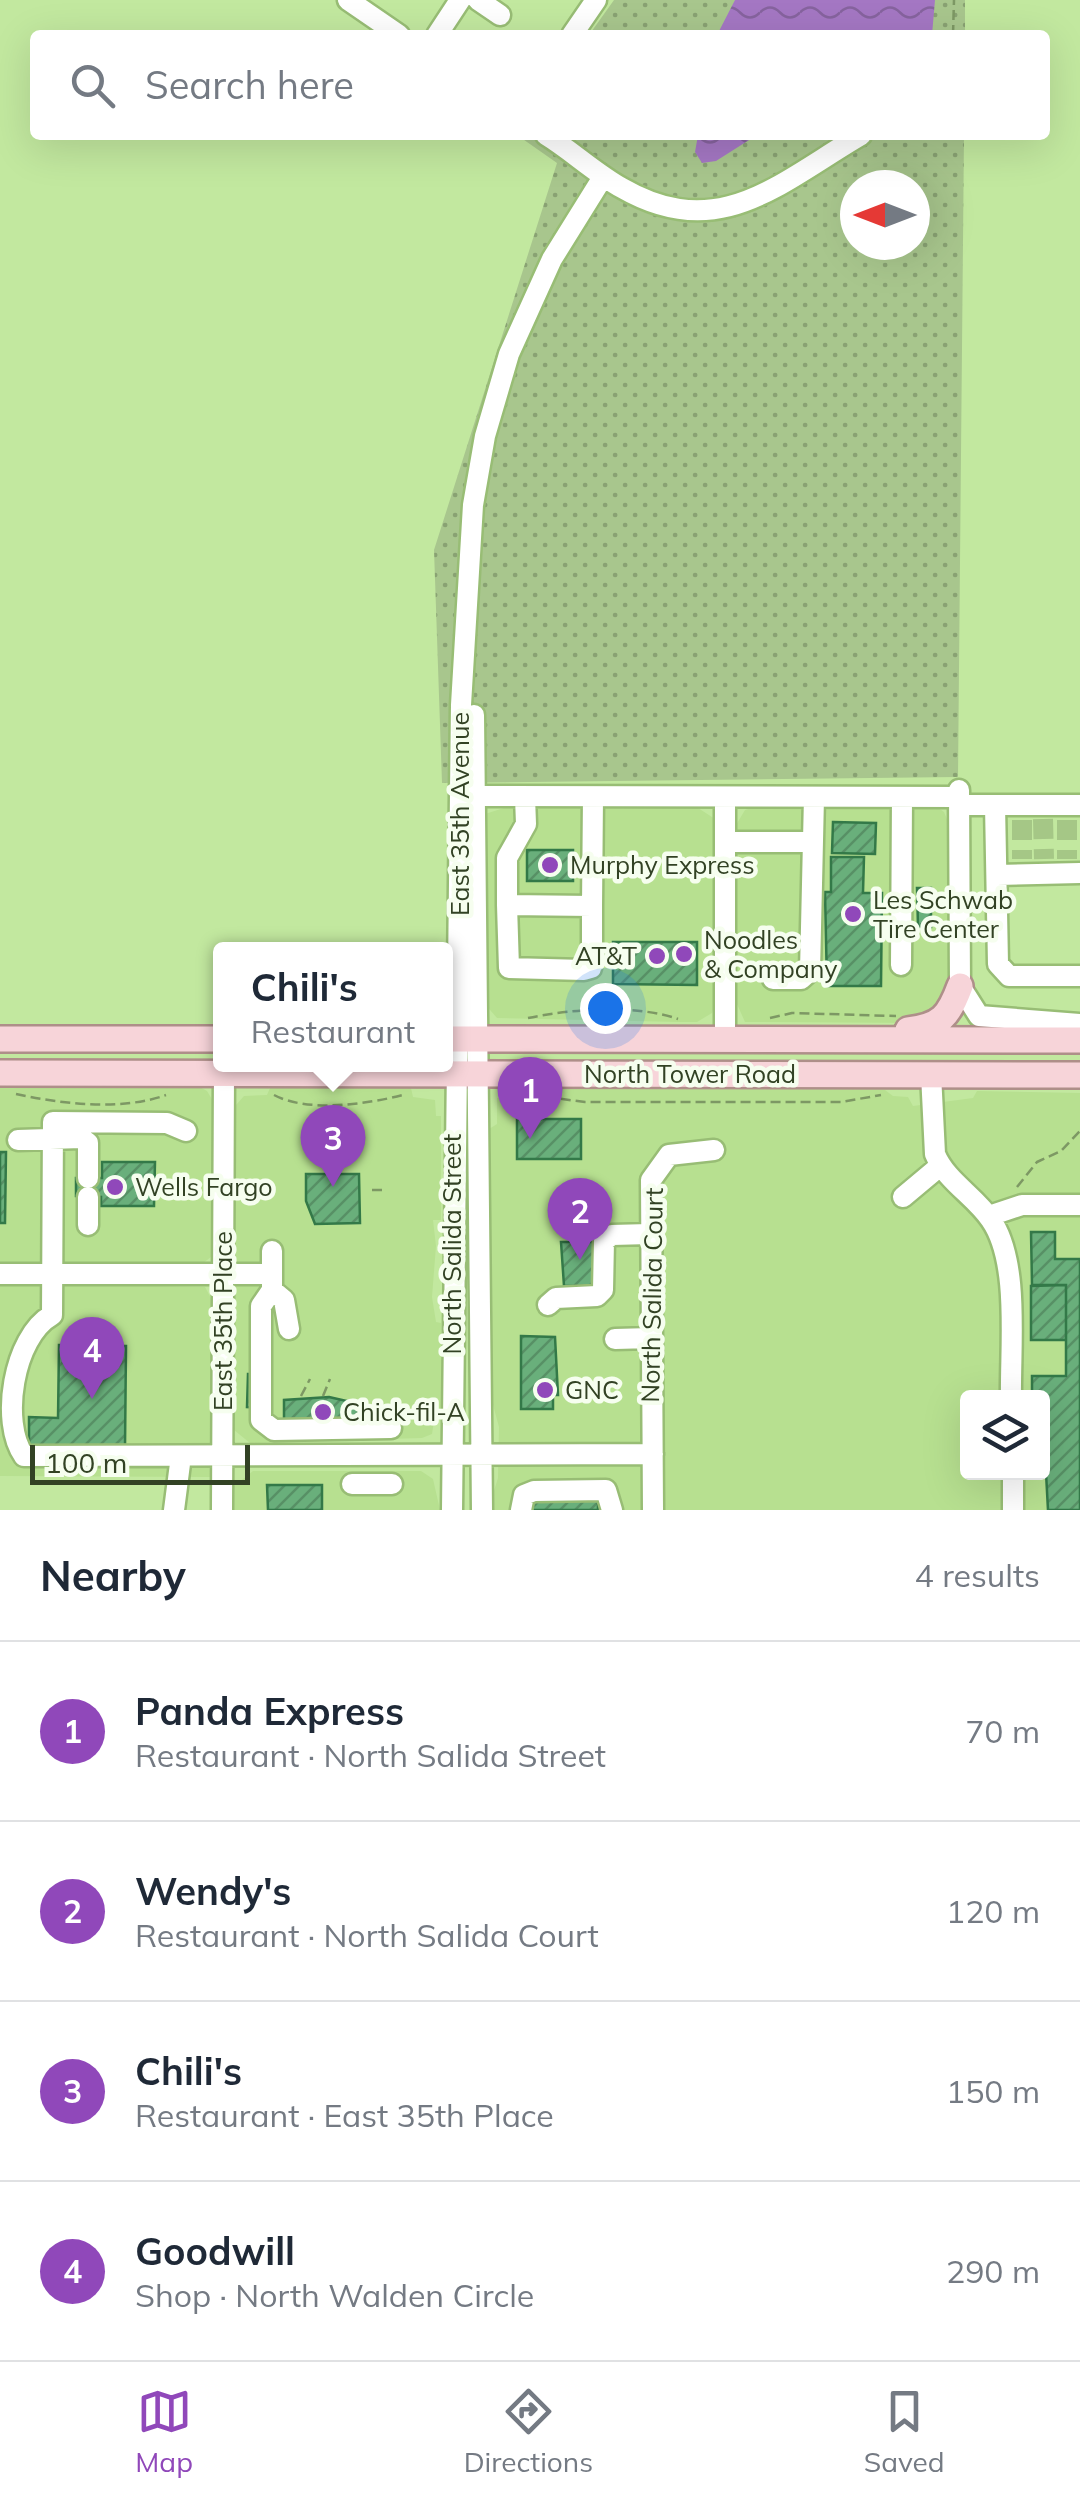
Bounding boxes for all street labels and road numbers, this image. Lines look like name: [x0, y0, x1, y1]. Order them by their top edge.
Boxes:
street label: East 35th Avenue: [444, 712, 475, 916]
street label: North Tower Road: [584, 1058, 796, 1089]
street label: North Salida Street: [436, 1133, 467, 1354]
street label: North Salida Court: [634, 1187, 669, 1403]
street label: East 35th Place: [207, 1231, 238, 1411]

